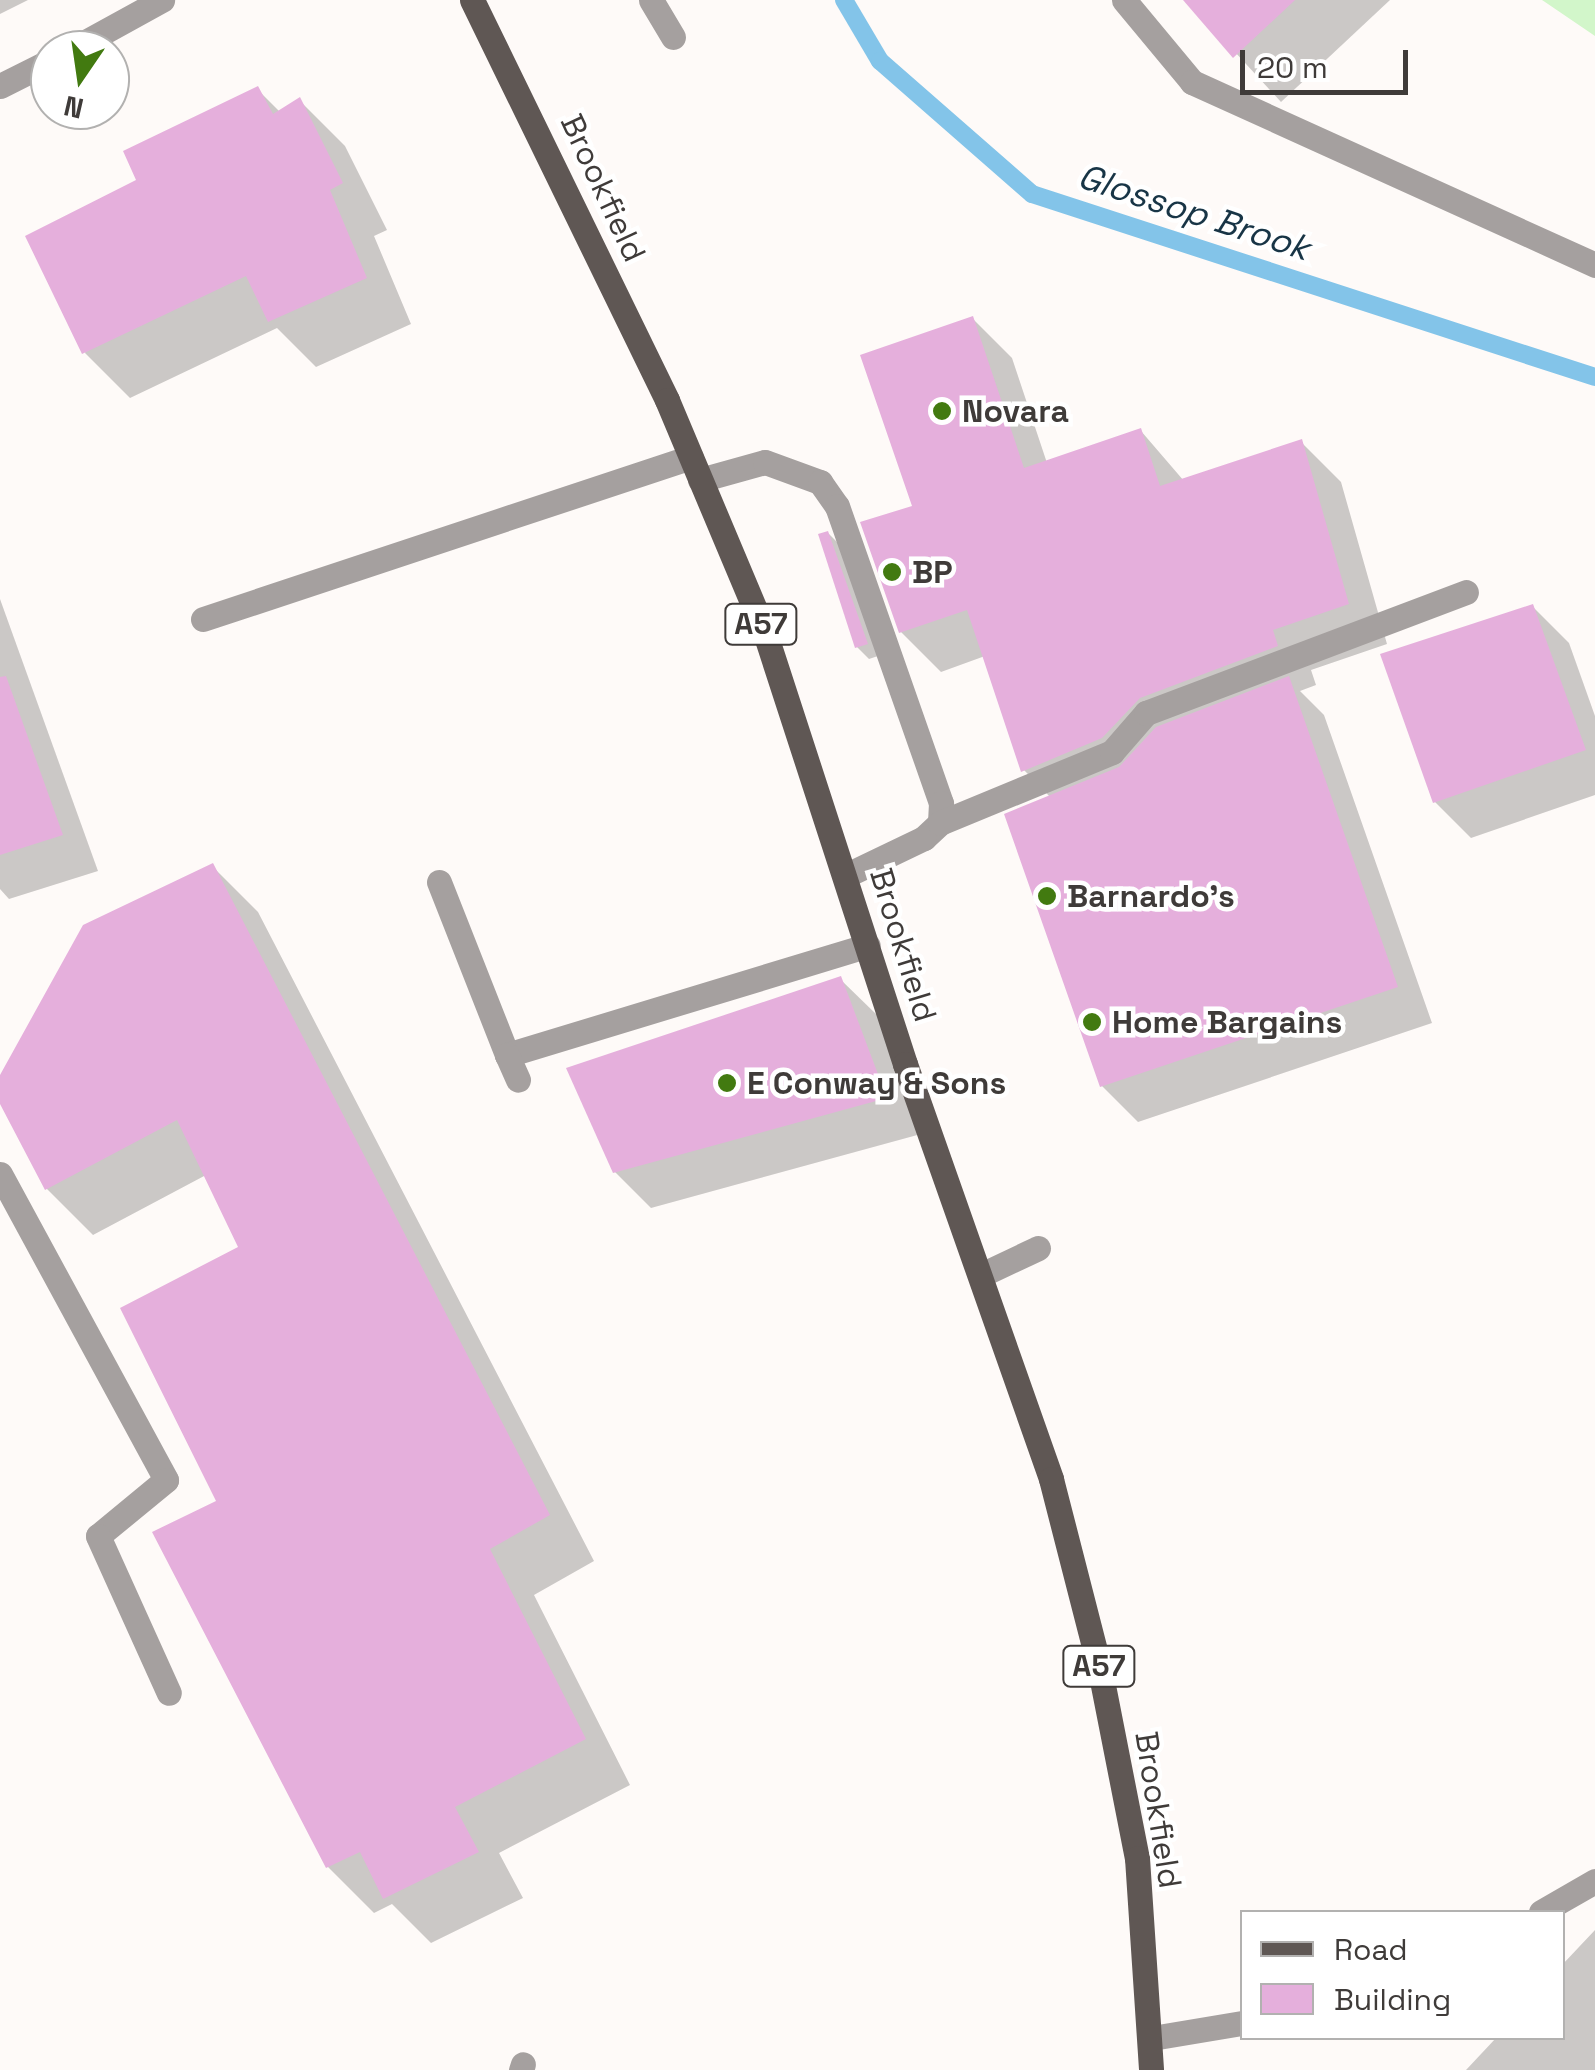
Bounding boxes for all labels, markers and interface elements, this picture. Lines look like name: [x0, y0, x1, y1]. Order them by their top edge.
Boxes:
north arrow: [30, 30, 130, 130]
scale bar: [1245, 30, 1412, 92]
text: 20 m: [1257, 48, 1328, 87]
text: N: [61, 88, 87, 127]
street label: Brookfield: [552, 108, 654, 268]
water label: Glossop Brook: [1073, 155, 1315, 269]
place label: Novara: [962, 392, 1069, 430]
marker: Novara: [931, 400, 953, 422]
place label: BP: [912, 553, 953, 591]
marker: BP: [881, 561, 903, 583]
road number: A57: [724, 599, 798, 649]
street label: Brookfield: [862, 864, 944, 1026]
place label: Barnardo's: [1067, 877, 1235, 915]
marker: Barnardo's: [1036, 885, 1058, 907]
place label: Home Bargains: [1112, 1003, 1342, 1041]
marker: Home Bargains: [1081, 1011, 1103, 1033]
place label: E Conway & Sons: [747, 1064, 1006, 1102]
marker: E Conway & Sons: [716, 1072, 738, 1094]
road number: A57: [1062, 1641, 1136, 1691]
street label: Brookfield: [1127, 1729, 1189, 1891]
legend: [1240, 1910, 1565, 2040]
text: Road: [1334, 1930, 1408, 1969]
text: Building: [1334, 1980, 1451, 2019]

